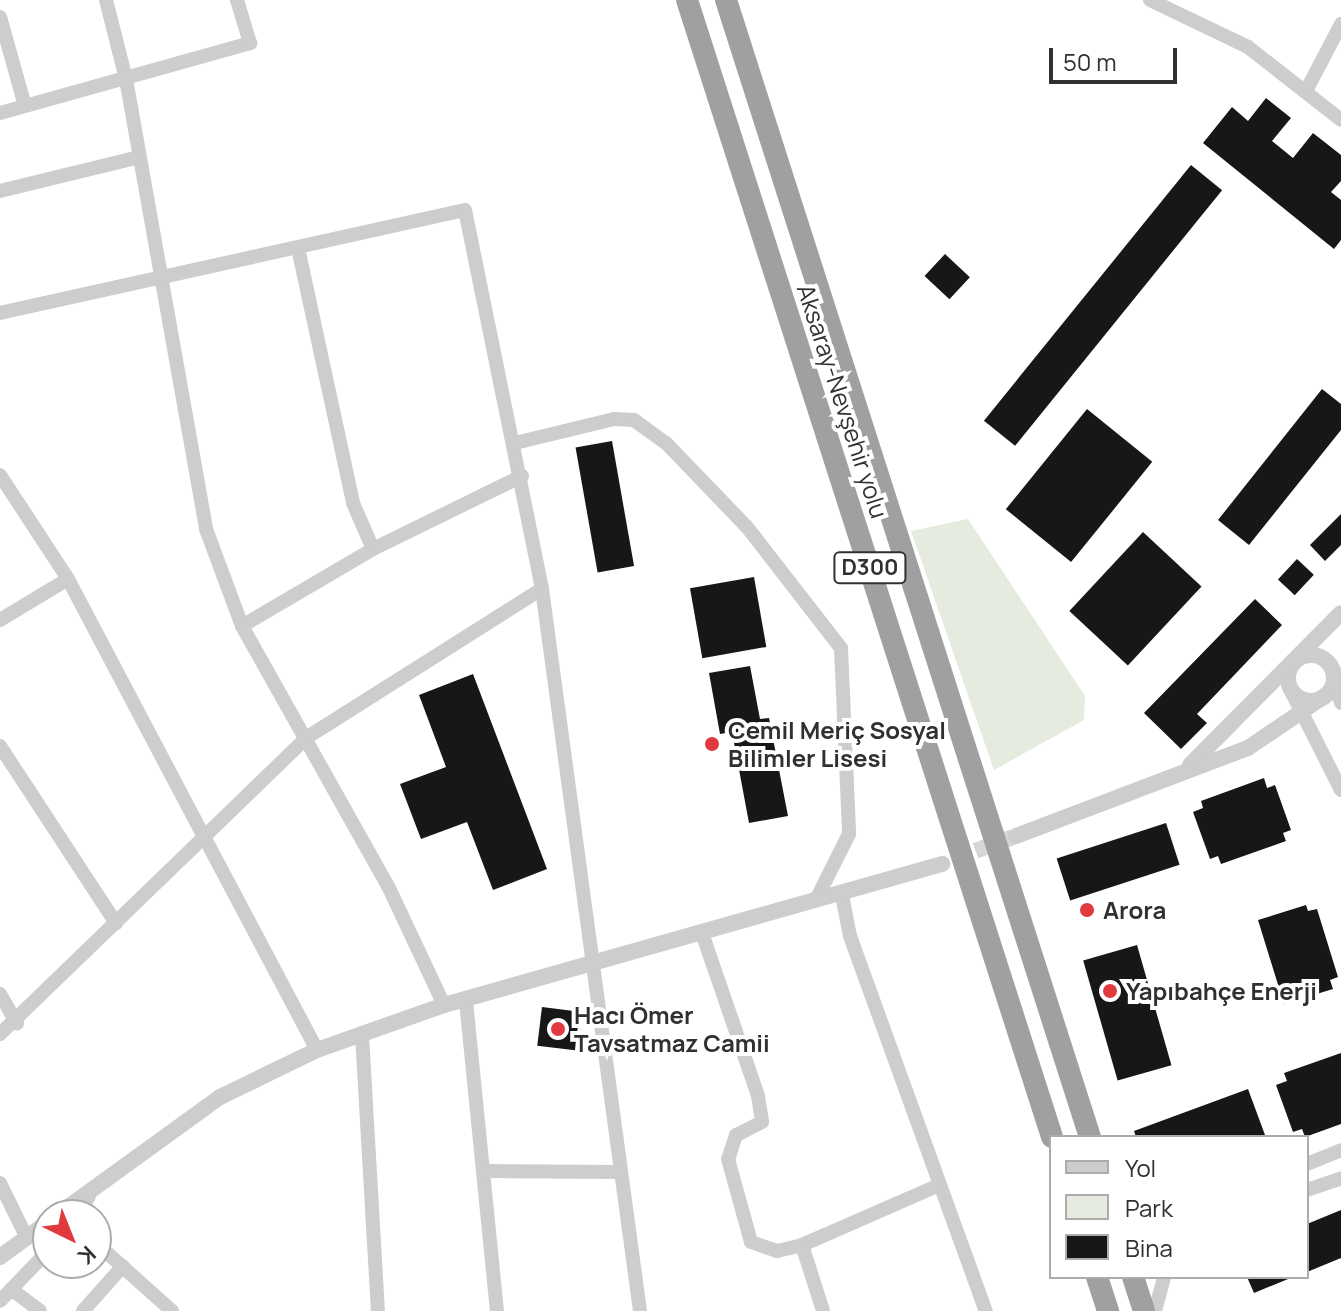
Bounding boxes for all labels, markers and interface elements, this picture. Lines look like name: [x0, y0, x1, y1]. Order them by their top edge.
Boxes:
scale bar: [1053, 32, 1181, 82]
text: 50 m: [1063, 45, 1117, 78]
street label: Aksaray-Nevşehir yolu: [792, 280, 894, 522]
road number: D300: [832, 550, 908, 586]
place label: Cemil Meriç Sosyal Bilimler Lisesi: [728, 716, 946, 772]
marker: Cemil Meriç Sosyal Bilimler Lisesi: [703, 735, 721, 753]
place label: Arora: [1103, 896, 1166, 924]
marker: Arora: [1078, 901, 1096, 919]
place label: Yapıbahçe Enerji: [1126, 977, 1317, 1005]
marker: Yapıbahçe Enerji: [1101, 982, 1119, 1000]
place label: Hacı Ömer Tavsatmaz Camii: [574, 1001, 770, 1057]
marker: Hacı Ömer Tavsatmaz Camii: [549, 1020, 567, 1038]
legend: [1049, 1135, 1309, 1279]
text: Yol: [1125, 1151, 1156, 1184]
text: Park: [1125, 1191, 1173, 1224]
north arrow: [32, 1199, 112, 1279]
text: Bina: [1125, 1231, 1173, 1264]
text: K: [72, 1239, 102, 1271]

